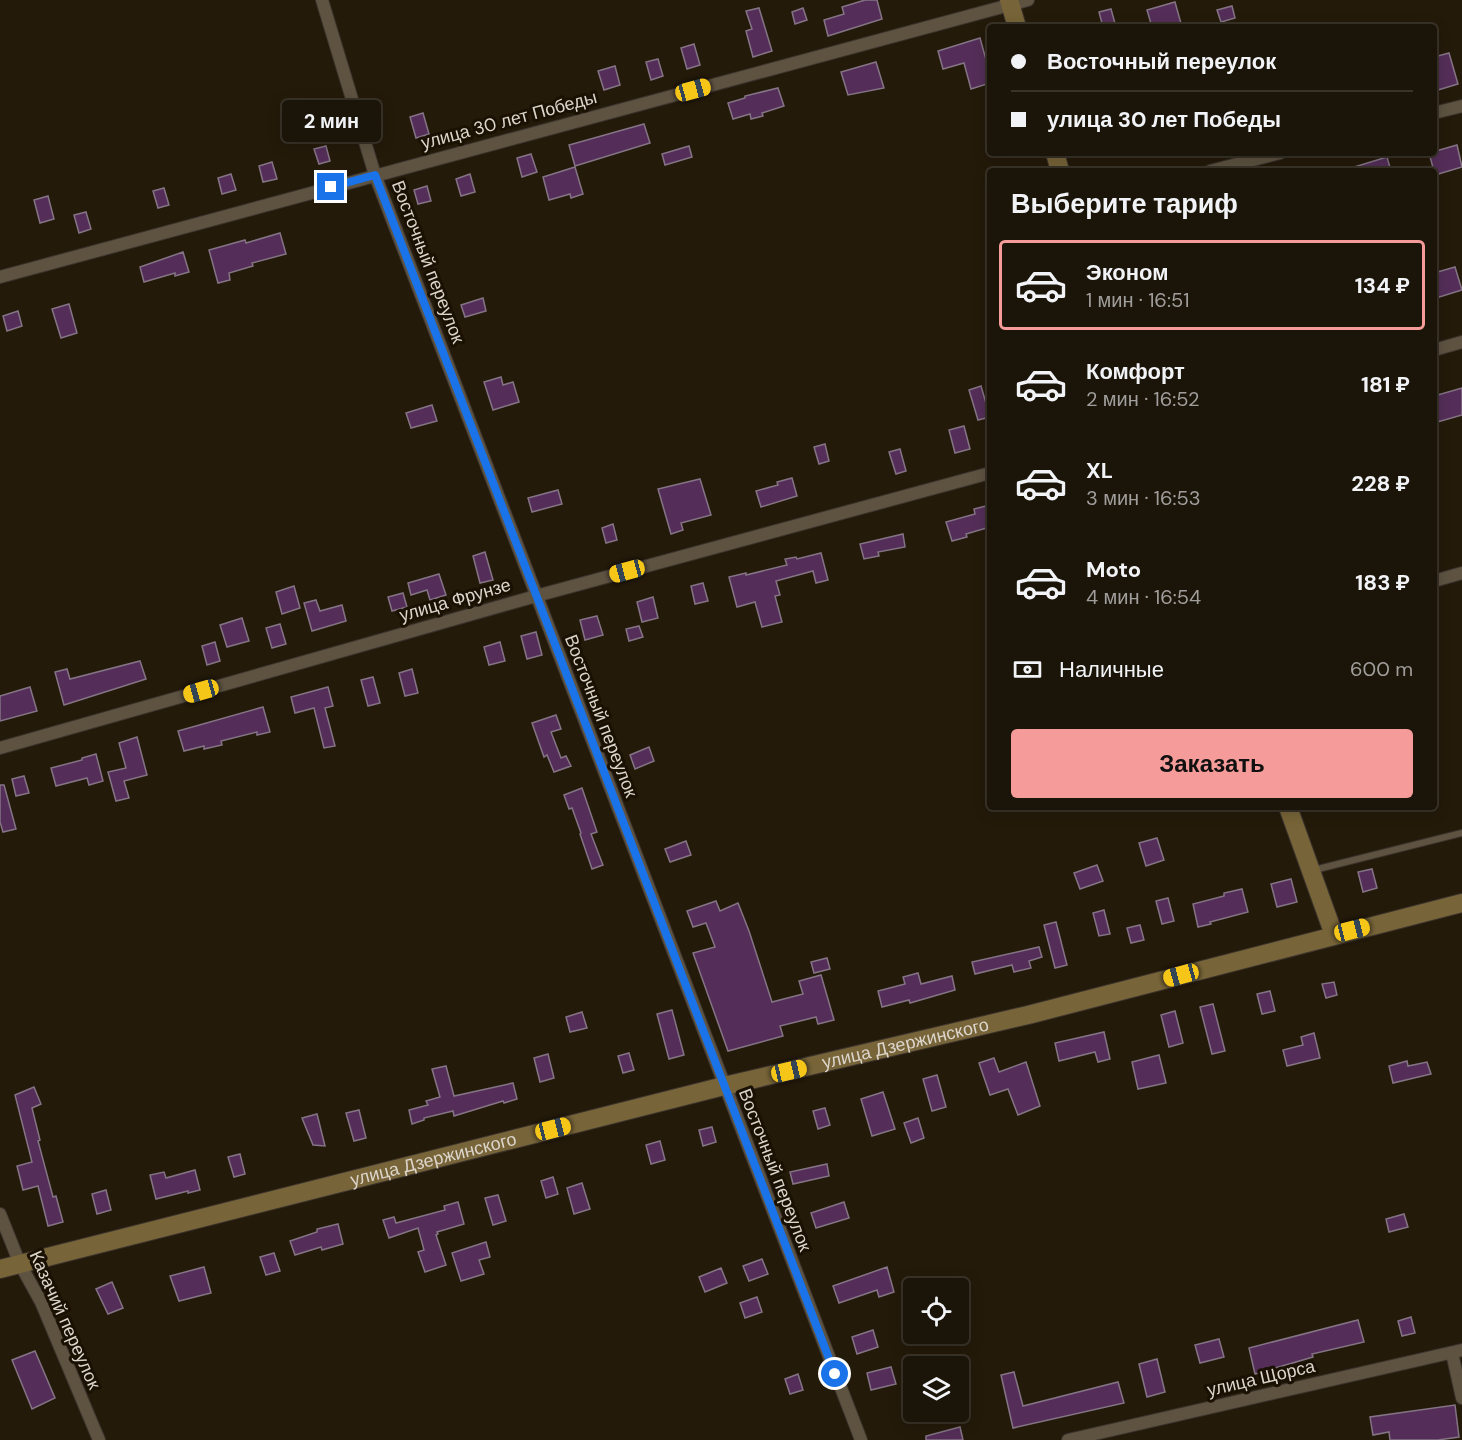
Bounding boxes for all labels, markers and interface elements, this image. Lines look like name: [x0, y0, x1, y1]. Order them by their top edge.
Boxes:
text: Восточный переулок: [1047, 47, 1276, 76]
car: [673, 77, 713, 103]
street label: улица 30 лет Победы: [418, 85, 600, 155]
callout: 2 мин: [282, 100, 380, 142]
text: улица 30 лет Победы: [1047, 105, 1281, 134]
text: 2 мин: [304, 108, 359, 134]
route end: [317, 173, 344, 200]
street label: Восточный переулок: [386, 177, 470, 347]
text: Выберите тариф: [1011, 186, 1238, 221]
icon: car: [1014, 258, 1068, 312]
text: Эконом: [1086, 258, 1169, 287]
text: 134 ₽: [1355, 271, 1410, 300]
text: 1 мин · 16:51: [1086, 287, 1189, 313]
icon: car: [1014, 357, 1068, 411]
text: Комфорт: [1086, 357, 1185, 386]
text: 181 ₽: [1361, 370, 1410, 399]
text: 2 мин · 16:52: [1086, 386, 1200, 412]
icon: car: [1014, 456, 1068, 510]
text: XL: [1086, 456, 1113, 485]
text: 228 ₽: [1351, 469, 1410, 498]
text: 3 мин · 16:53: [1086, 485, 1201, 511]
icon: car: [1014, 555, 1068, 609]
text: Moto: [1086, 555, 1141, 584]
car: [607, 558, 647, 584]
text: 183 ₽: [1355, 568, 1410, 597]
street label: улица Фрунзе: [397, 573, 513, 627]
text: 4 мин · 16:54: [1086, 584, 1201, 610]
street label: Восточный переулок: [559, 631, 643, 801]
icon: cash: [1011, 653, 1044, 686]
text: Наличные: [1059, 655, 1164, 684]
text: 600 m: [1350, 656, 1413, 682]
car: [181, 677, 221, 705]
button: Заказать: [1011, 729, 1413, 798]
car: [1332, 917, 1372, 943]
car: [1161, 962, 1201, 988]
street label: улица Дзержинского: [820, 1013, 991, 1075]
car: [769, 1058, 809, 1084]
street label: Восточный переулок: [733, 1085, 817, 1255]
car: [533, 1116, 573, 1142]
street label: улица Дзержинского: [348, 1127, 519, 1192]
street label: Казачий переулок: [24, 1247, 106, 1393]
map controls: [903, 1278, 969, 1422]
button: locate: [903, 1278, 969, 1344]
street label: улица Щорса: [1205, 1354, 1318, 1402]
button: layers: [903, 1356, 969, 1422]
route start: [821, 1360, 848, 1387]

